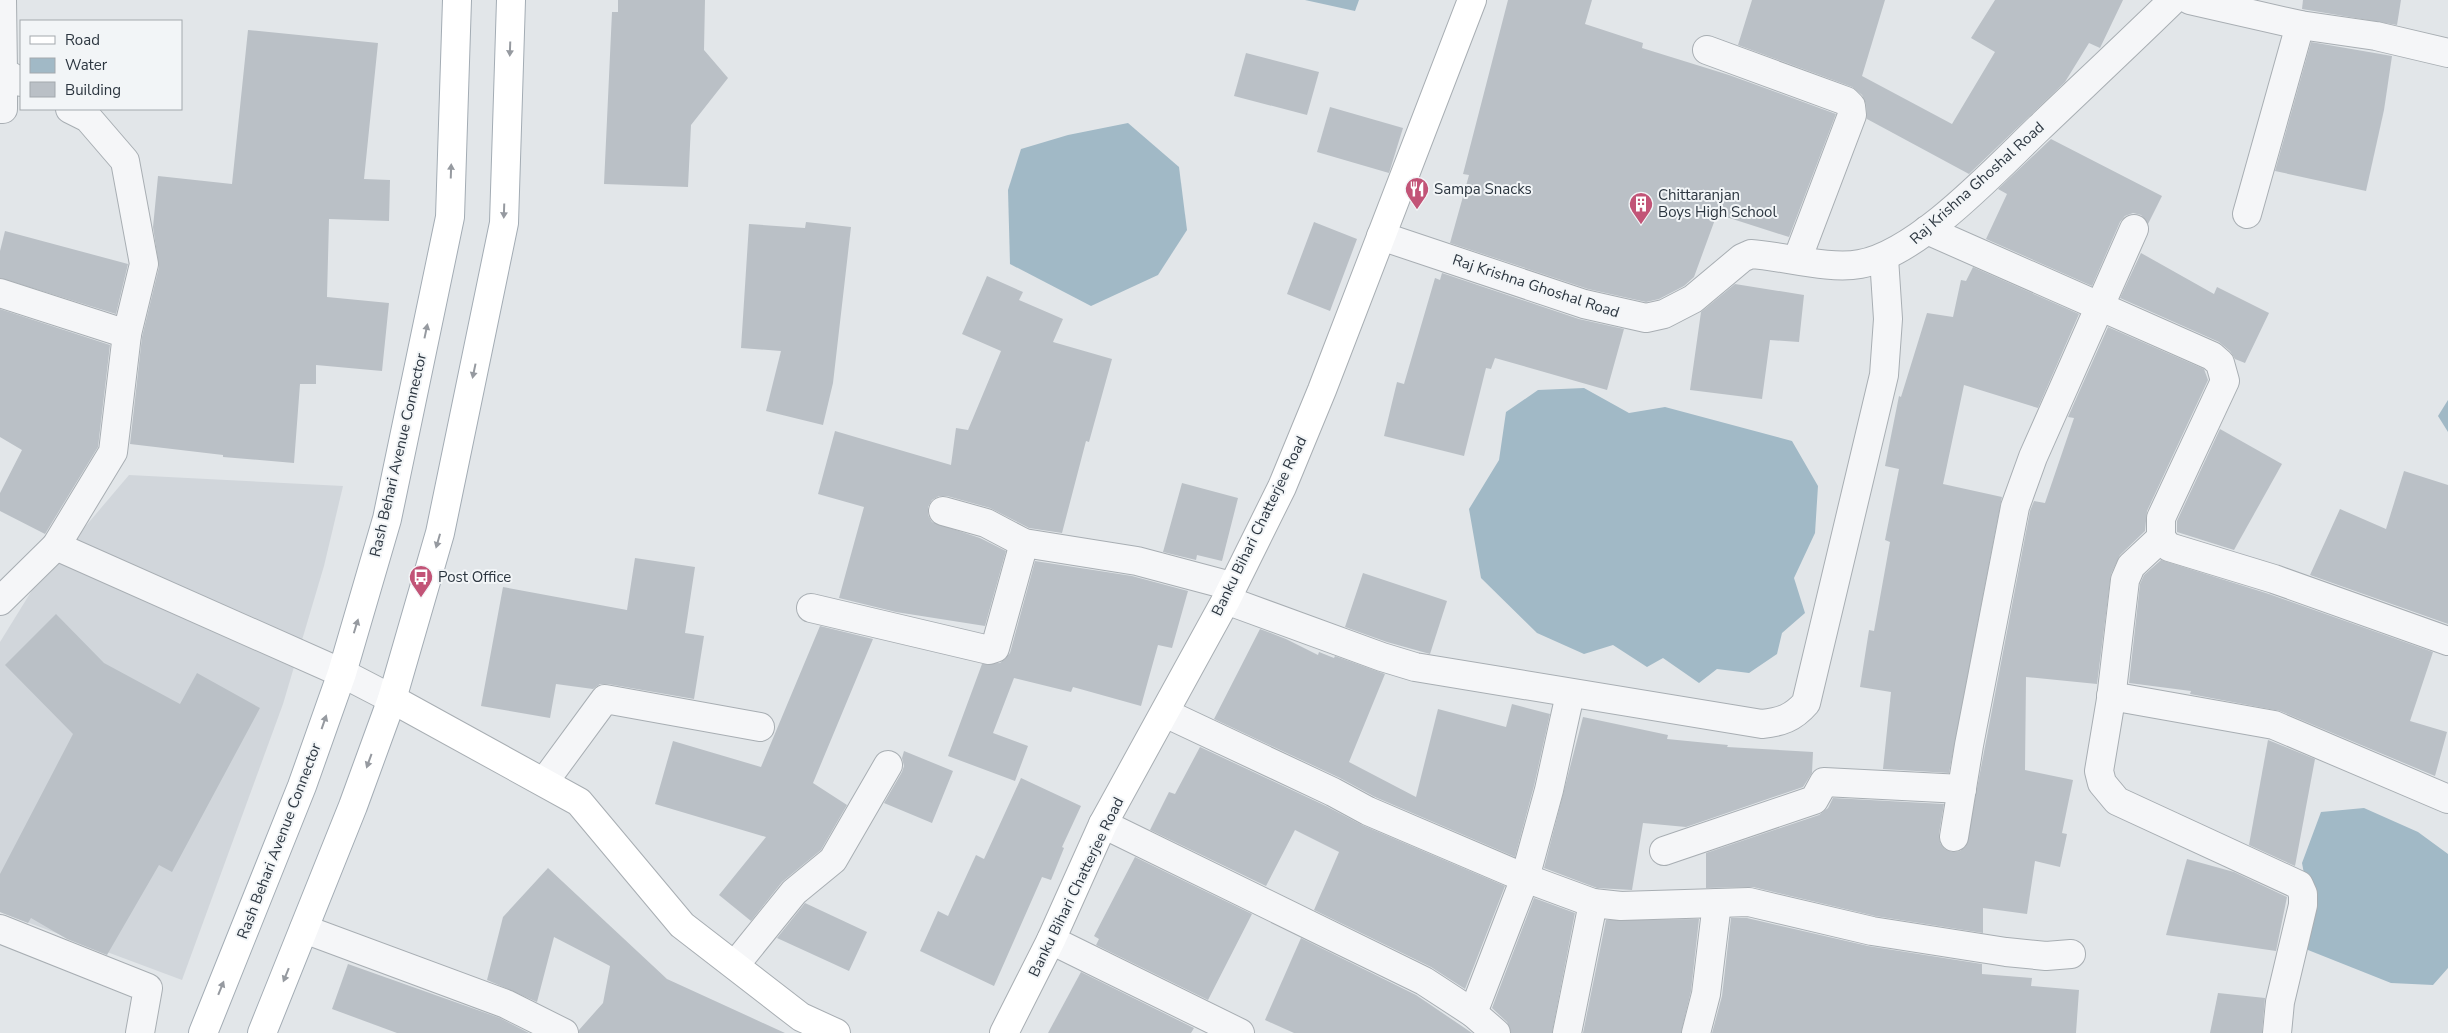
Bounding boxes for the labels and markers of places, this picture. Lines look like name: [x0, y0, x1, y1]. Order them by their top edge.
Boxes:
restaurant icon: Sampa Snacks: [1404, 176, 1430, 210]
place label: Sampa Snacks: [1434, 179, 1532, 199]
place label: Chittaranjan Boys High School: [1658, 185, 1777, 222]
building icon: Chittaranjan Boys High School: [1628, 191, 1654, 225]
bus stop icon: Post Office: [408, 564, 434, 598]
place label: Post Office: [438, 567, 511, 587]

